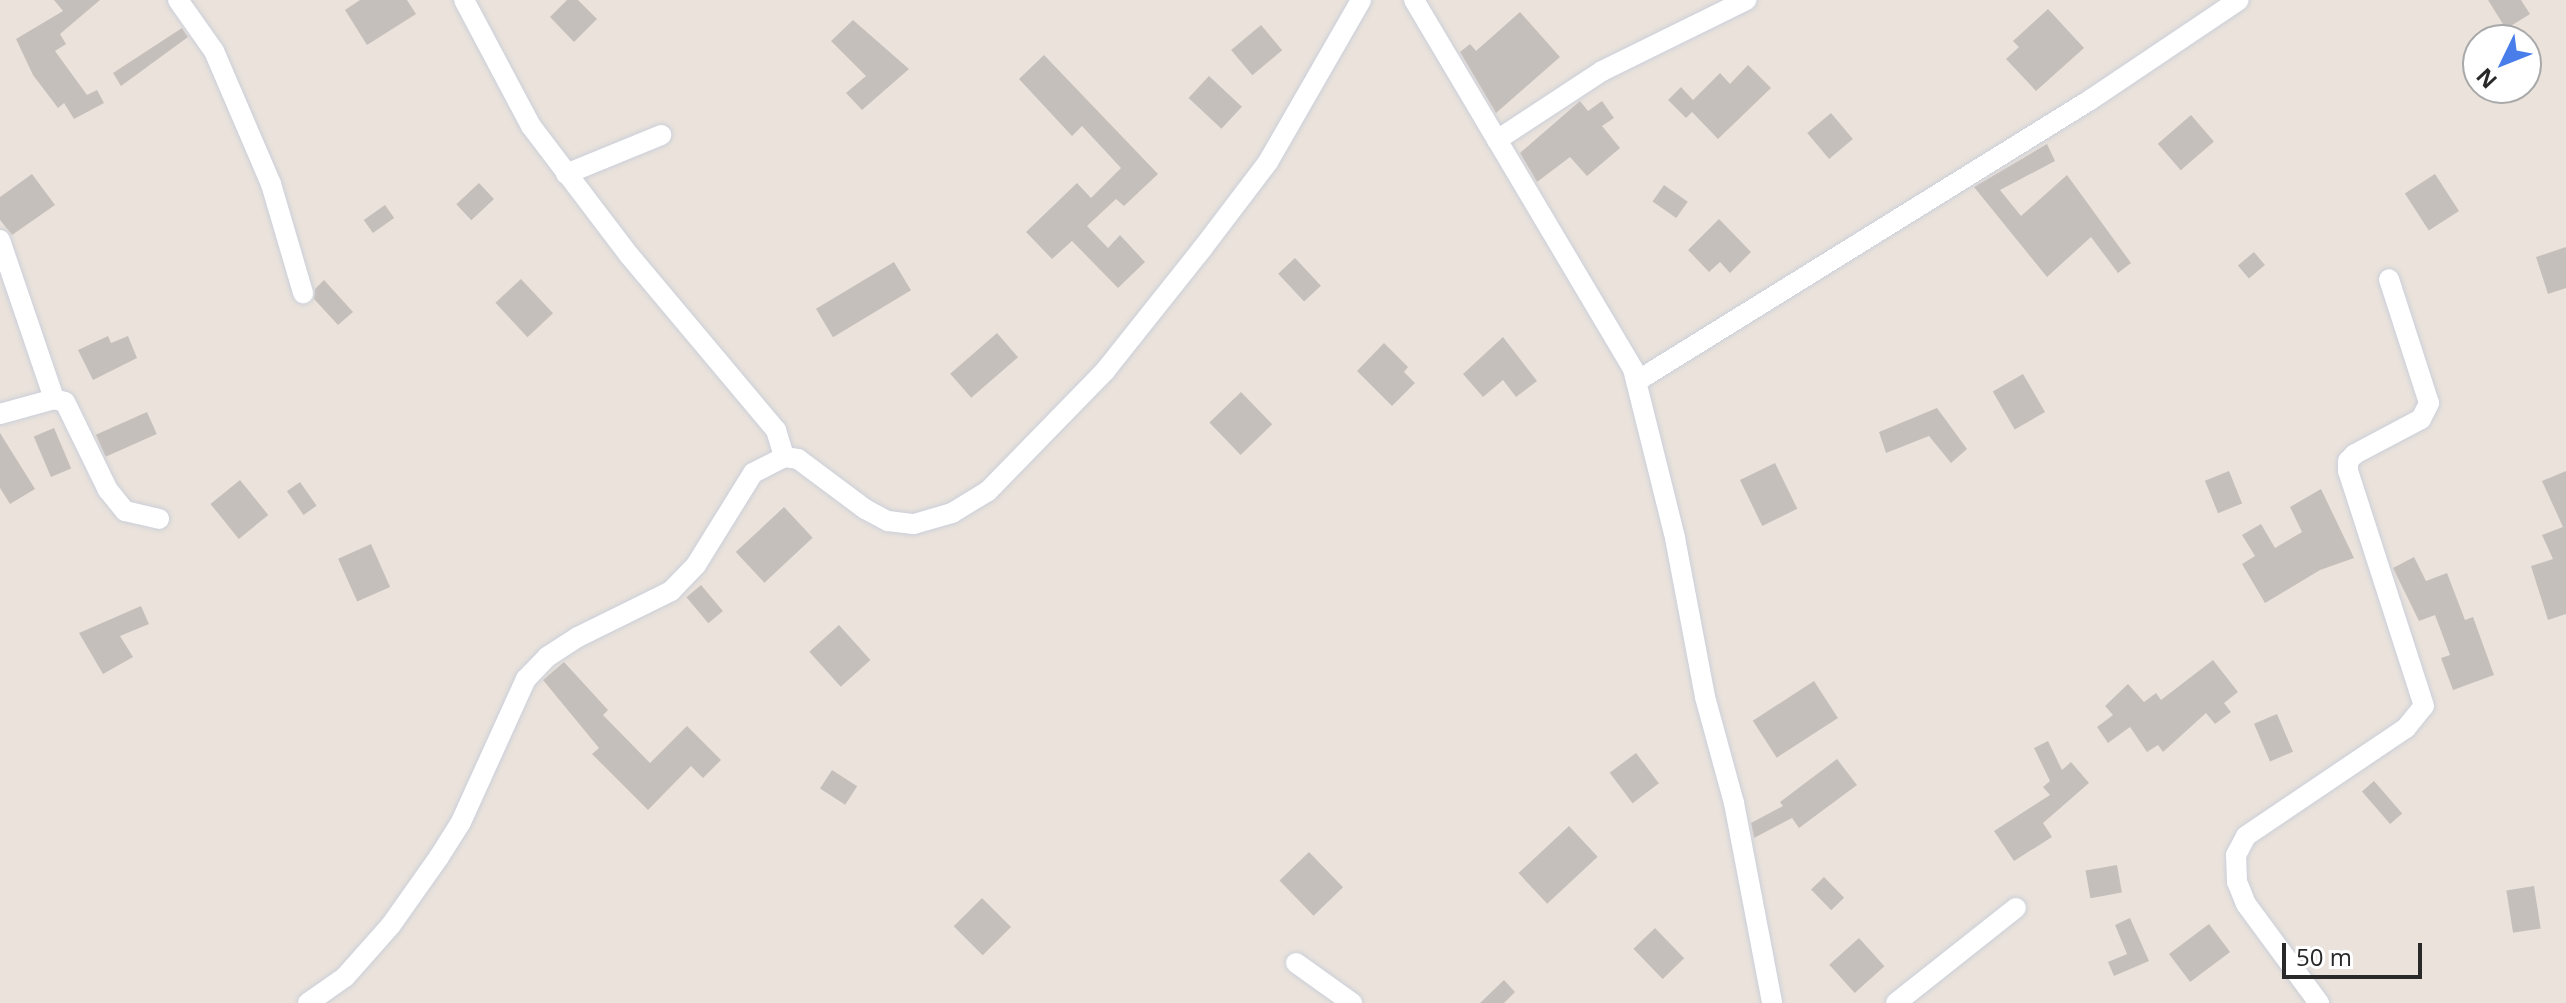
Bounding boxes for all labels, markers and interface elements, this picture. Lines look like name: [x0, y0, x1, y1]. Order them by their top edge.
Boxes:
north arrow: [2462, 24, 2542, 104]
text: N: [2469, 62, 2503, 96]
scale bar: [2286, 927, 2426, 977]
text: 50 m: [2296, 940, 2352, 973]

